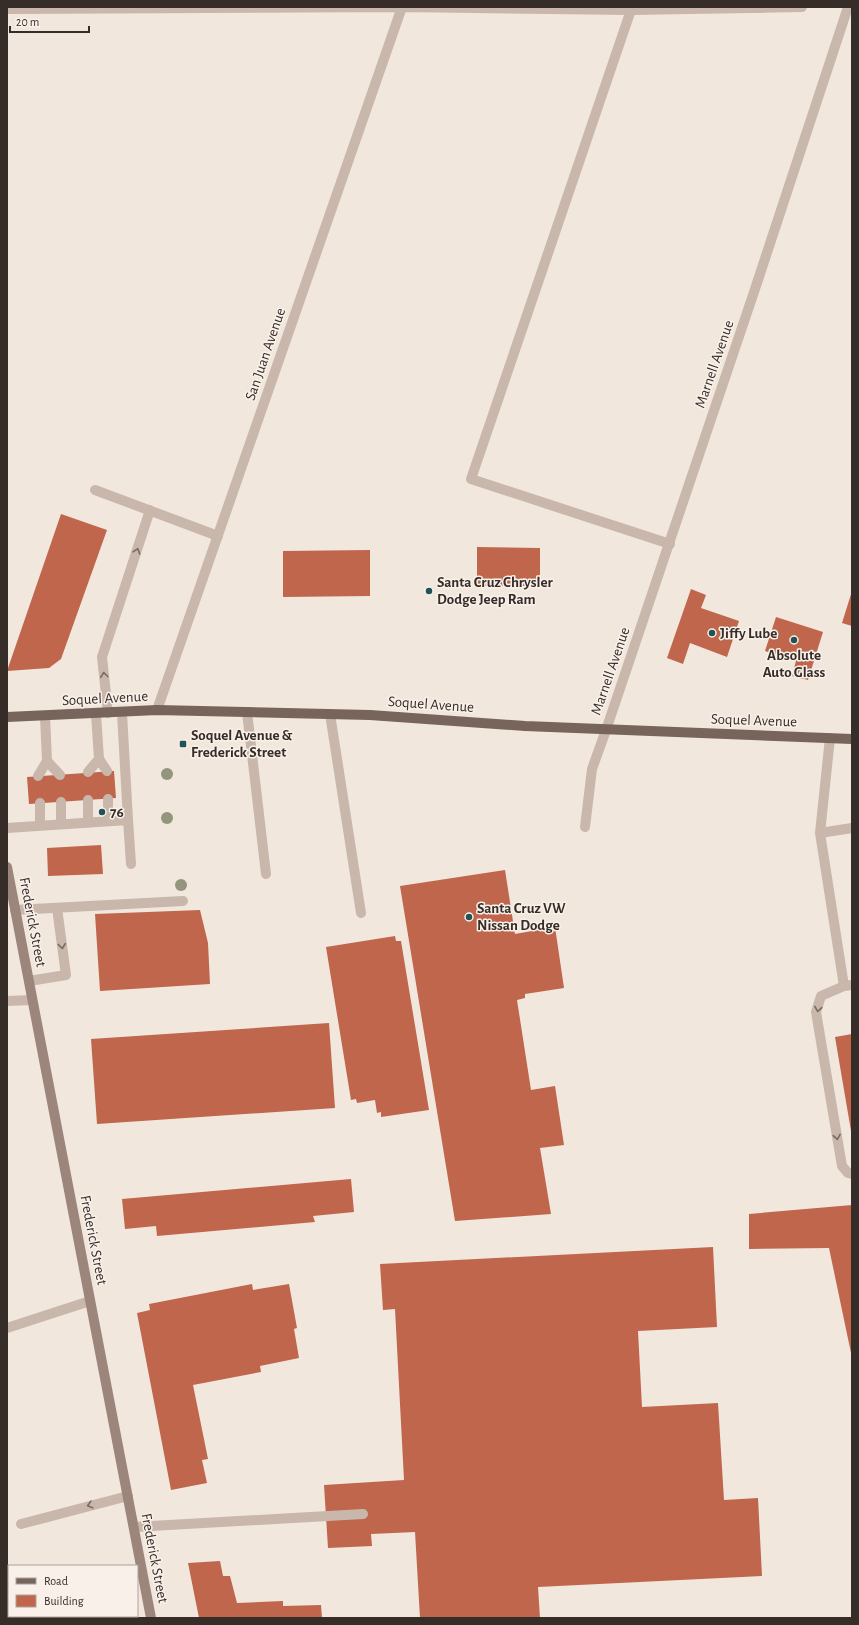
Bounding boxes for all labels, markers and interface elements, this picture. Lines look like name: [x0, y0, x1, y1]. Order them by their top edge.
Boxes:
scale bar: [10, 8, 89, 34]
text: 20 m: [16, 16, 39, 28]
street label: San Juan Avenue: [243, 306, 288, 402]
street label: Marnell Avenue: [692, 318, 736, 410]
one-way arrow: [132, 547, 141, 554]
place label: Santa Cruz Chrysler Dodge Jeep Ram: [437, 575, 554, 607]
marker: Santa Cruz Chrysler Dodge Jeep Ram: [424, 586, 434, 596]
street label: Marnell Avenue: [588, 625, 632, 717]
place label: Jiffy Lube: [720, 626, 777, 641]
marker: Jiffy Lube: [707, 628, 717, 638]
marker: Absolute Auto Glass: [789, 635, 799, 645]
place label: Absolute Auto Glass: [763, 648, 826, 680]
one-way arrow: [100, 672, 109, 678]
street label: Soquel Avenue: [62, 689, 149, 708]
street label: Soquel Avenue: [387, 694, 475, 715]
street label: Soquel Avenue: [711, 711, 797, 730]
place label: Soquel Avenue & Frederick Street: [191, 728, 293, 760]
marker: Soquel Avenue & Frederick Street: [178, 739, 188, 749]
place label: 76: [110, 805, 124, 820]
marker: 76: [97, 807, 107, 817]
street label: Frederick Street: [16, 876, 49, 969]
place label: Santa Cruz VW Nissan Dodge: [477, 901, 566, 933]
marker: Santa Cruz VW Nissan Dodge: [464, 912, 474, 922]
one-way arrow: [57, 943, 66, 950]
one-way arrow: [814, 1006, 822, 1013]
one-way arrow: [833, 1134, 841, 1140]
street label: Frederick Street: [77, 1194, 110, 1287]
one-way arrow: [87, 1501, 93, 1509]
street label: Frederick Street: [138, 1512, 171, 1605]
legend: [8, 1565, 138, 1617]
text: Road: [44, 1575, 68, 1587]
text: Building: [44, 1595, 84, 1607]

